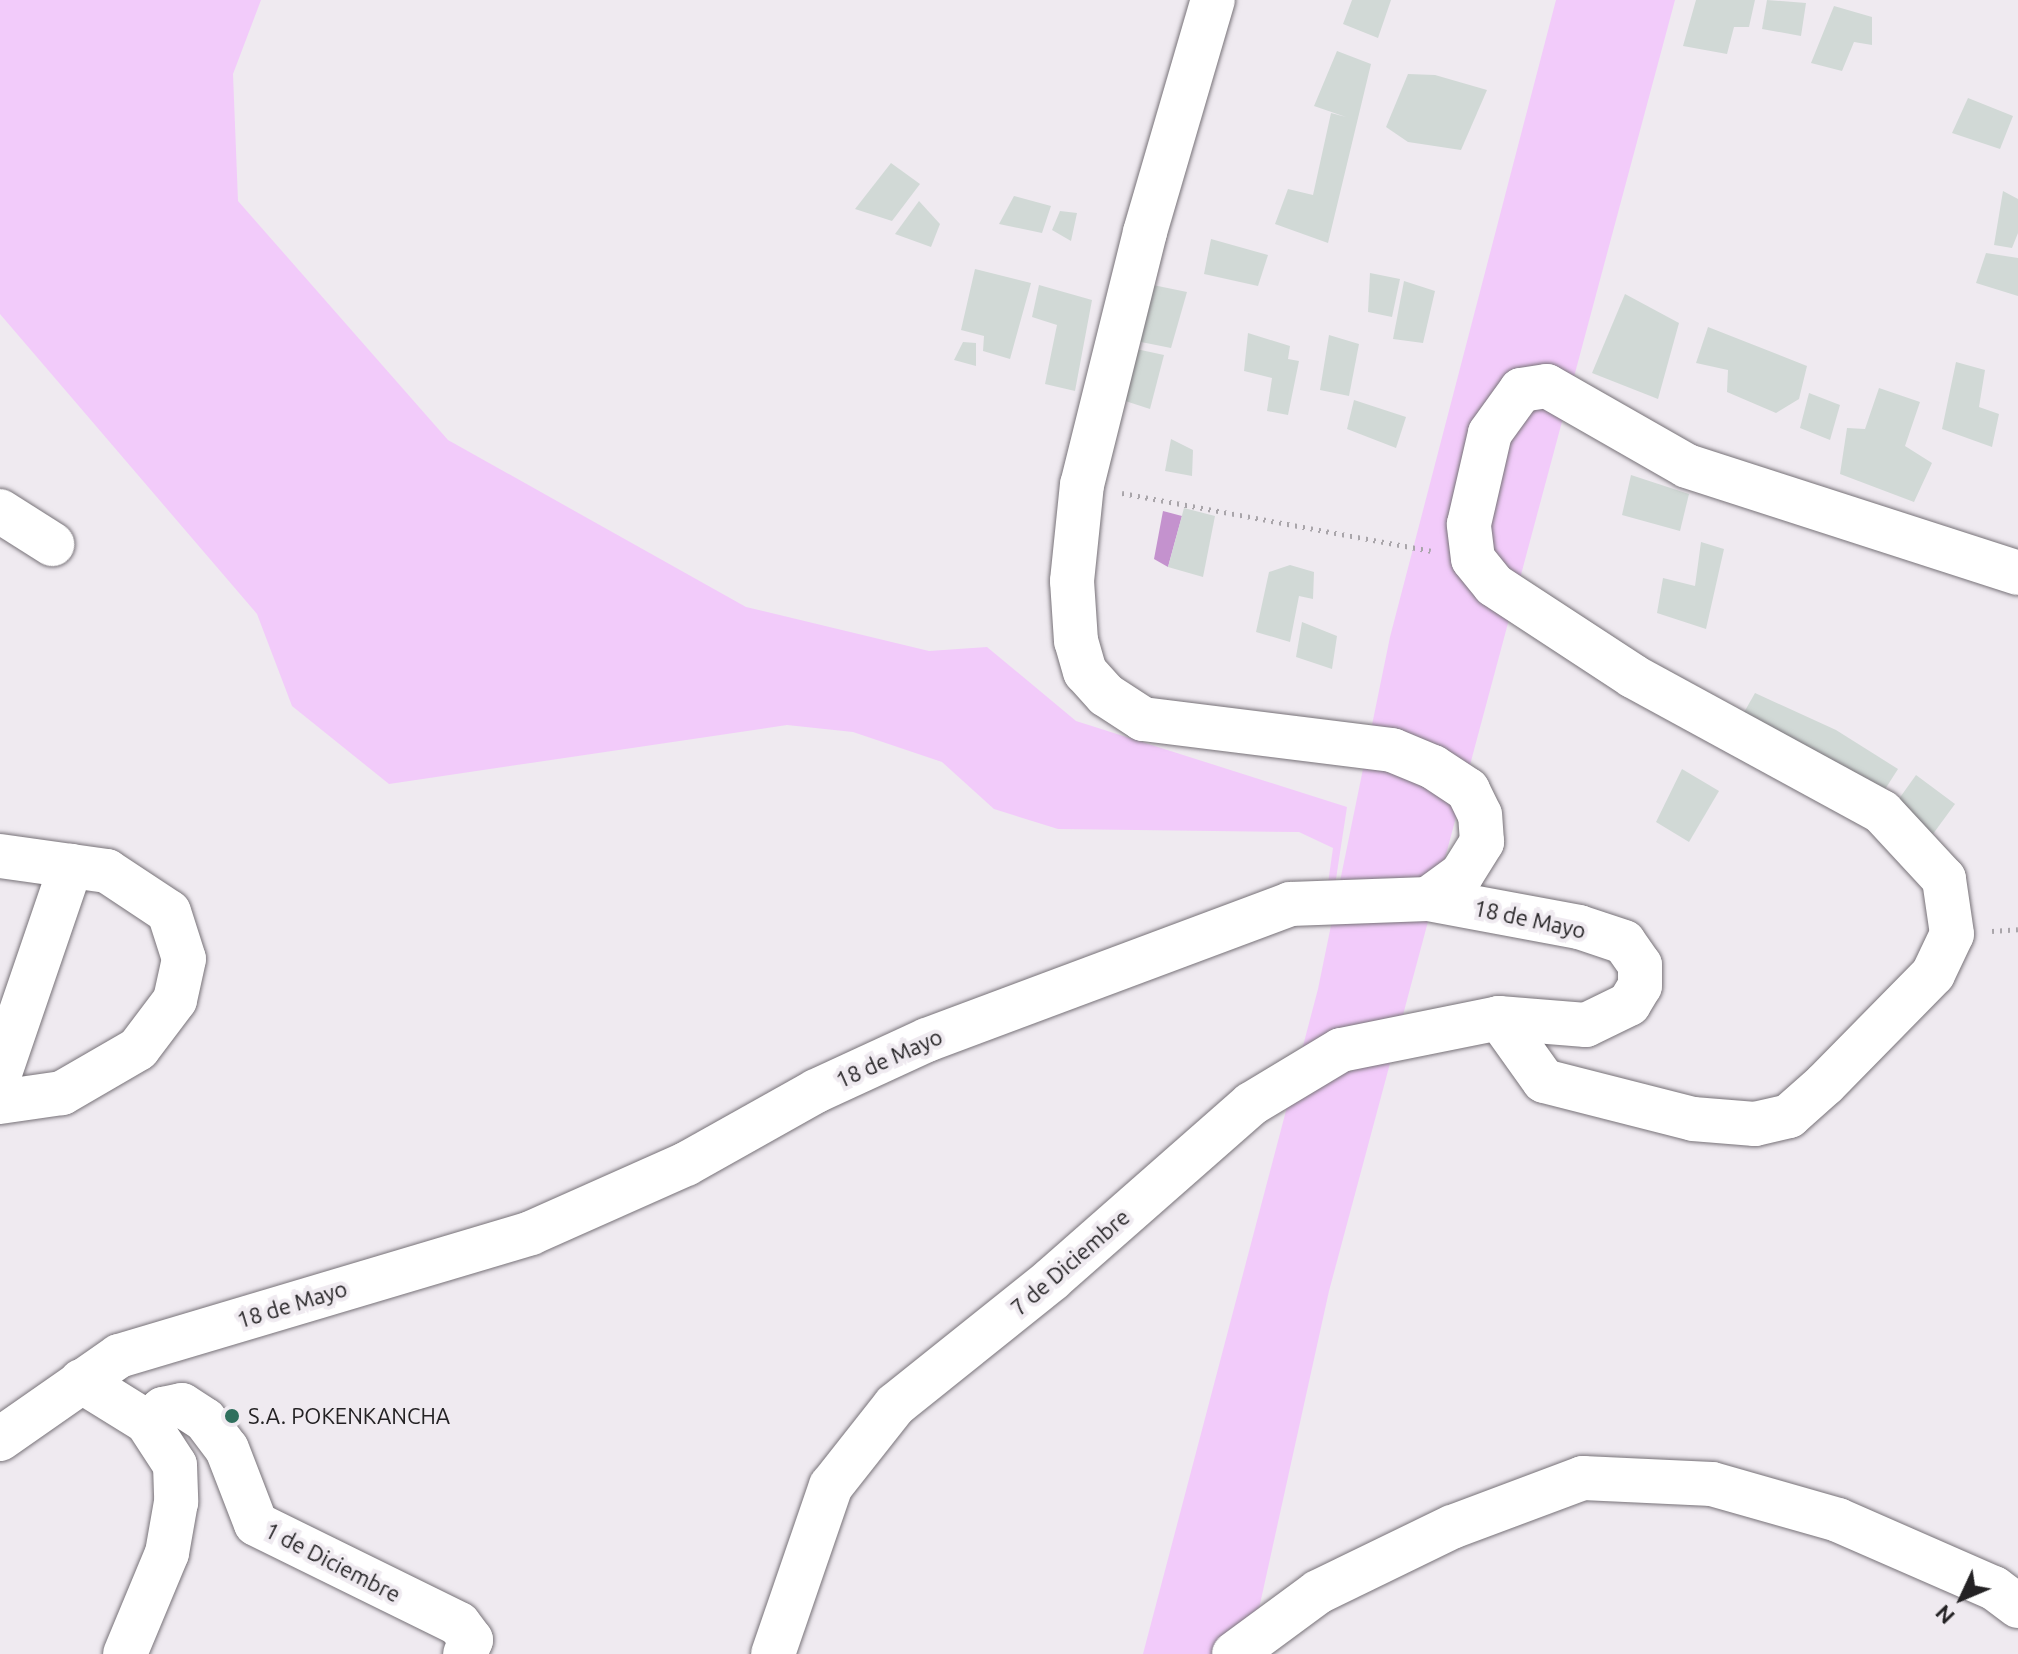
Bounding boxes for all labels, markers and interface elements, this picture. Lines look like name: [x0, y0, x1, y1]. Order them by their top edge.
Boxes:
street label: 18 de Mayo: [1472, 894, 1588, 944]
street label: 18 de Mayo: [832, 1023, 946, 1093]
street label: 7 de Diciembre: [1005, 1203, 1135, 1321]
street label: 18 de Mayo: [234, 1275, 350, 1333]
place label: S.A. POKENKANCHA: [248, 1403, 450, 1429]
marker: S.A. POKENKANCHA: [223, 1407, 241, 1425]
street label: 1 de Diciembre: [261, 1517, 405, 1607]
north arrow: [1922, 1558, 2002, 1638]
text: N: [1930, 1600, 1959, 1630]

